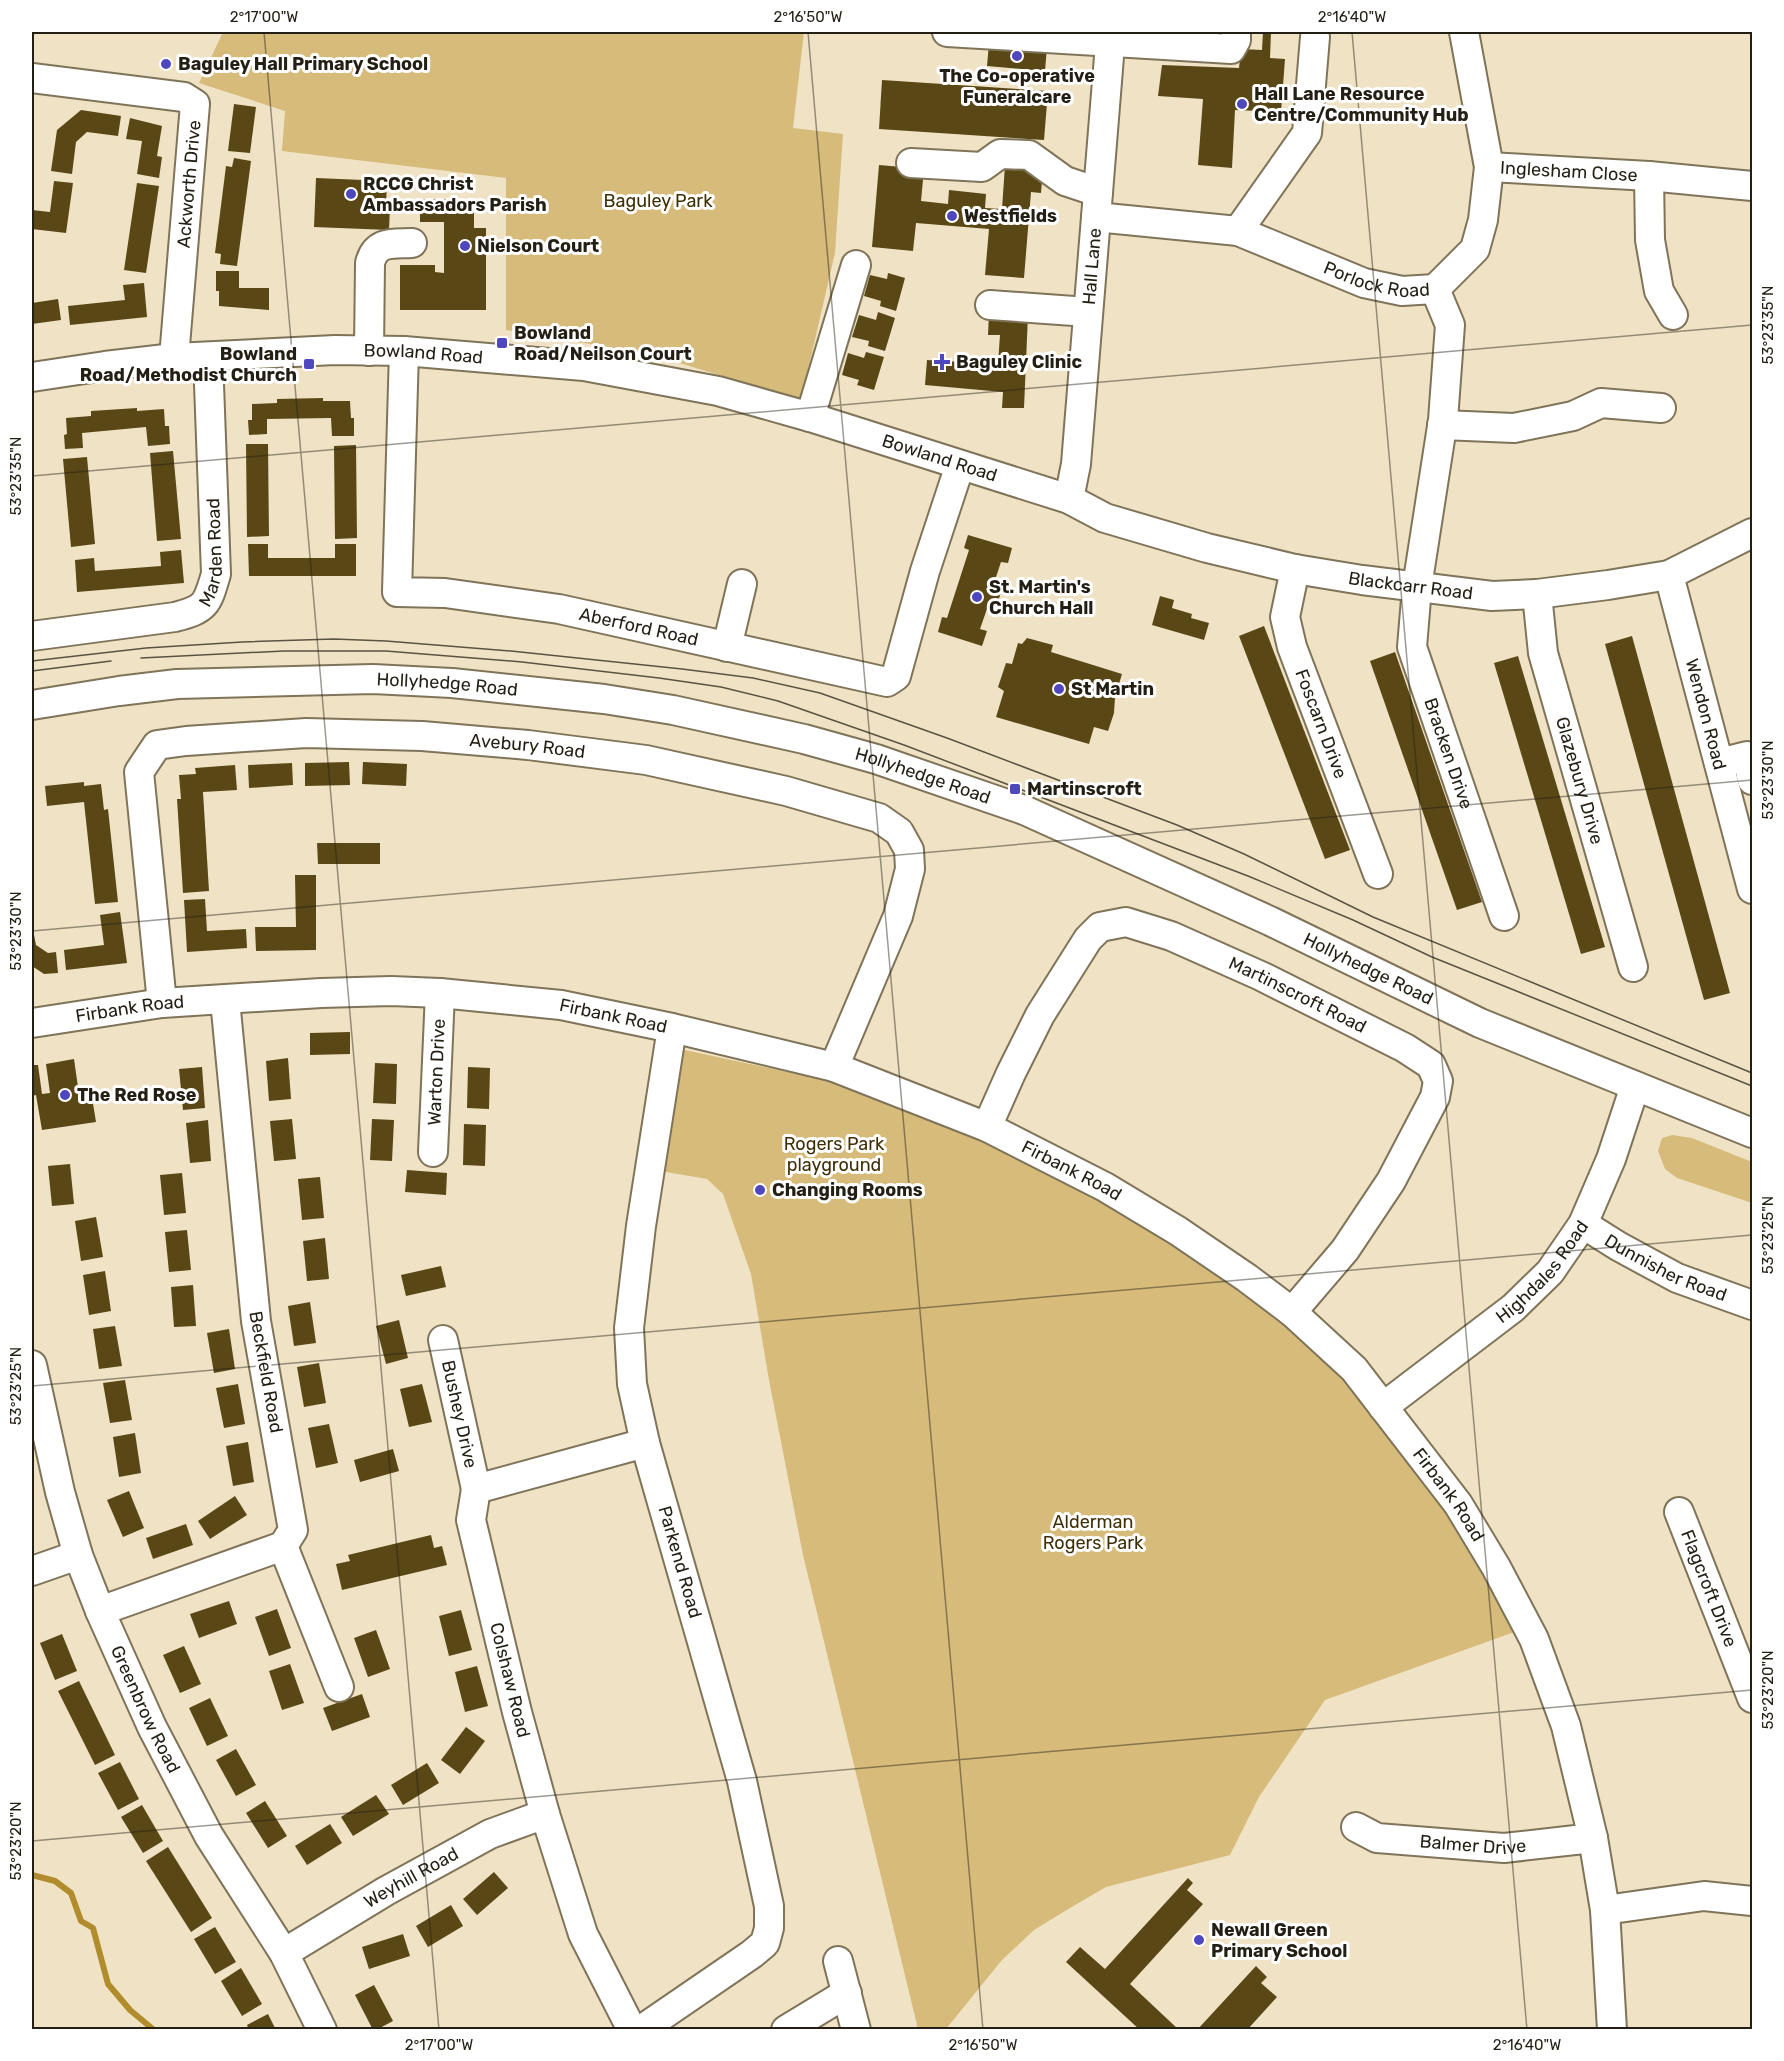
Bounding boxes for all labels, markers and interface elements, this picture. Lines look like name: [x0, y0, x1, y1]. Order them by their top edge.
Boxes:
text: 2°17'00"W: [230, 8, 298, 26]
text: 2°16'50"W: [774, 8, 842, 26]
text: 2°16'40"W: [1318, 8, 1386, 26]
marker: The Co-operative Funeralcare: [1010, 49, 1024, 63]
place label: Baguley Hall Primary School: [178, 53, 428, 75]
marker: Baguley Hall Primary School: [159, 57, 173, 71]
place label: The Co-operative Funeralcare: [939, 65, 1095, 108]
place label: Hall Lane Resource Centre/Community Hub: [1254, 83, 1469, 126]
marker: Hall Lane Resource Centre/Community Hub: [1235, 97, 1249, 111]
street label: Ackworth Drive: [172, 119, 206, 249]
street label: Inglesham Close: [1500, 157, 1638, 186]
place label: RCCG Christ Ambassadors Parish: [363, 173, 547, 216]
marker: RCCG Christ Ambassadors Parish: [344, 187, 358, 201]
park label: Baguley Park: [604, 190, 713, 212]
place label: Westfields: [964, 205, 1057, 227]
marker: Westfields: [945, 209, 959, 223]
street label: Hall Lane: [1078, 227, 1106, 306]
place label: Nielson Court: [477, 235, 599, 257]
marker: Nielson Court: [458, 239, 472, 253]
street label: Porlock Road: [1320, 257, 1431, 302]
text: 53°23'35"N: [1759, 286, 1777, 364]
place label: Bowland Road/Neilson Court: [514, 322, 692, 365]
marker: Bowland Road/Neilson Court: [495, 336, 509, 350]
street label: Bowland Road: [364, 339, 484, 369]
place label: Bowland Road/Methodist Church: [80, 343, 297, 386]
place label: Baguley Clinic: [956, 351, 1082, 373]
marker: Baguley Clinic: [933, 353, 951, 371]
marker: Bowland Road/Methodist Church: [302, 357, 316, 371]
street label: Bowland Road: [879, 429, 1000, 487]
text: 53°23'35"N: [7, 437, 25, 515]
street label: Marden Road: [194, 498, 227, 611]
street label: Blackcarr Road: [1347, 567, 1474, 605]
place label: St. Martin's Church Hall: [989, 576, 1093, 619]
marker: St. Martin's Church Hall: [970, 590, 984, 604]
street label: Aberford Road: [577, 603, 700, 651]
street label: Wendon Road: [1681, 656, 1731, 772]
street label: Foscarn Drive: [1290, 666, 1352, 782]
street label: Hollyhedge Road: [376, 668, 519, 701]
place label: St Martin: [1071, 678, 1154, 700]
marker: St Martin: [1052, 682, 1066, 696]
street label: Bracken Drive: [1419, 695, 1478, 812]
street label: Glazebury Drive: [1551, 714, 1608, 847]
street label: Avebury Road: [469, 729, 586, 763]
text: 53°23'30"N: [1759, 740, 1777, 820]
street label: Hollyhedge Road: [853, 743, 994, 809]
place label: Martinscroft: [1027, 778, 1142, 800]
marker: Martinscroft: [1008, 782, 1022, 796]
text: 53°23'30"N: [7, 891, 25, 971]
street label: Hollyhedge Road: [1300, 928, 1437, 1010]
street label: Martinscroft Road: [1225, 952, 1370, 1038]
street label: Firbank Road: [74, 991, 185, 1027]
street label: Firbank Road: [558, 994, 669, 1038]
street label: Warton Drive: [423, 1018, 450, 1126]
place label: The Red Rose: [77, 1084, 197, 1106]
marker: The Red Rose: [58, 1088, 72, 1102]
park label: Rogers Park playground: [784, 1133, 885, 1176]
street label: Firbank Road: [1018, 1136, 1126, 1205]
place label: Changing Rooms: [772, 1179, 923, 1201]
marker: Changing Rooms: [753, 1183, 767, 1197]
text: 53°23'25"N: [1759, 1196, 1777, 1274]
street label: Highdales Road: [1492, 1216, 1593, 1328]
street label: Dunnisher Road: [1600, 1229, 1730, 1306]
street label: Beckfield Road: [244, 1309, 288, 1435]
text: 53°23'25"N: [7, 1347, 25, 1425]
street label: Bushey Drive: [437, 1358, 482, 1470]
street label: Firbank Road: [1408, 1444, 1489, 1545]
street label: Parkend Road: [653, 1503, 707, 1621]
park label: Alderman Rogers Park: [1043, 1511, 1144, 1554]
street label: Flagcroft Drive: [1676, 1527, 1742, 1650]
street label: Colshaw Road: [485, 1620, 535, 1740]
street label: Greenbrow Road: [106, 1642, 185, 1777]
text: 53°23'20"N: [1759, 1650, 1777, 1730]
text: 53°23'20"N: [7, 1801, 25, 1881]
street label: Balmer Drive: [1419, 1830, 1527, 1859]
street label: Weyhill Road: [360, 1842, 462, 1913]
place label: Newall Green Primary School: [1211, 1919, 1347, 1962]
marker: Newall Green Primary School: [1192, 1933, 1206, 1947]
text: 2°17'00"W: [405, 2036, 473, 2054]
text: 2°16'50"W: [949, 2036, 1017, 2054]
text: 2°16'40"W: [1493, 2036, 1561, 2054]

